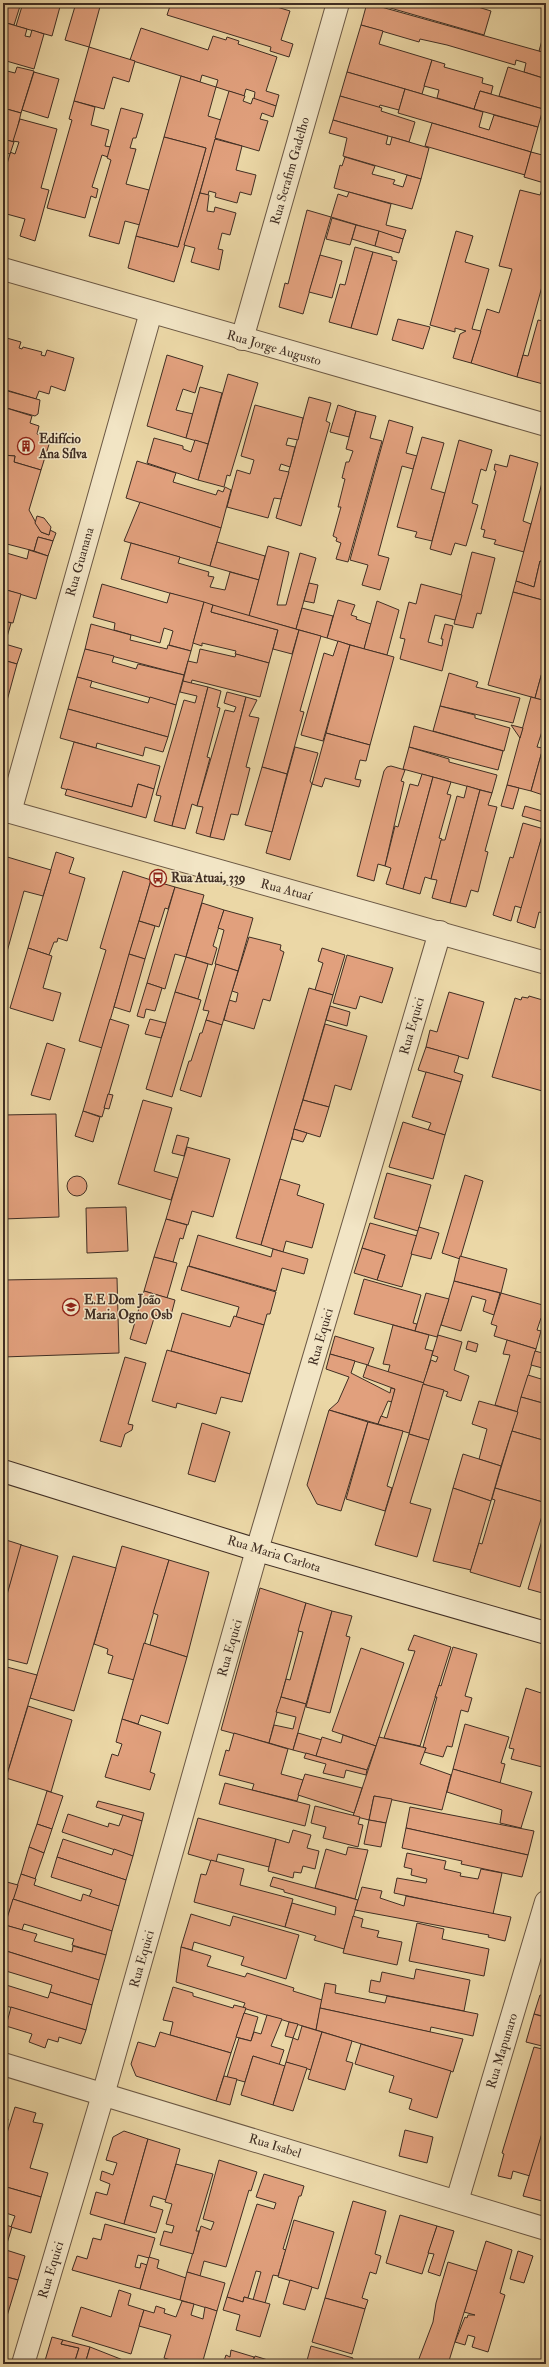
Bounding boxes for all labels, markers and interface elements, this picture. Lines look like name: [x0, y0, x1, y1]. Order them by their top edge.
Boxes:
street label: Rua Serafim Gadelho: [267, 115, 313, 227]
street label: Rua Jorge Augusto: [225, 327, 323, 369]
place label: Edifício Ana Sílva: [38, 431, 88, 462]
building icon: Edifício Ana Sílva: [16, 436, 36, 456]
street label: Rua Guanana: [63, 525, 98, 598]
bus stop icon: Rua Atuai, 339: [148, 868, 168, 888]
place label: Rua Atuai, 339: [171, 870, 246, 886]
street label: Rua Atuaí: [259, 876, 315, 905]
street label: Rua Equici: [396, 995, 428, 1057]
place label: E.E Dom João Maria Ogno Osb: [83, 1292, 173, 1324]
school or university icon: E.E Dom João Maria Ogno Osb: [61, 1297, 81, 1317]
street label: Rua Equici: [305, 1306, 337, 1368]
street label: Rua Maria Carlota: [225, 1532, 323, 1576]
street label: Rua Equici: [214, 1617, 246, 1679]
street label: Rua Equici: [126, 1928, 158, 1990]
street label: Rua Mapunaro: [483, 2011, 522, 2091]
street label: Rua Isabel: [247, 2130, 304, 2162]
street label: Rua Equici: [35, 2239, 67, 2301]

